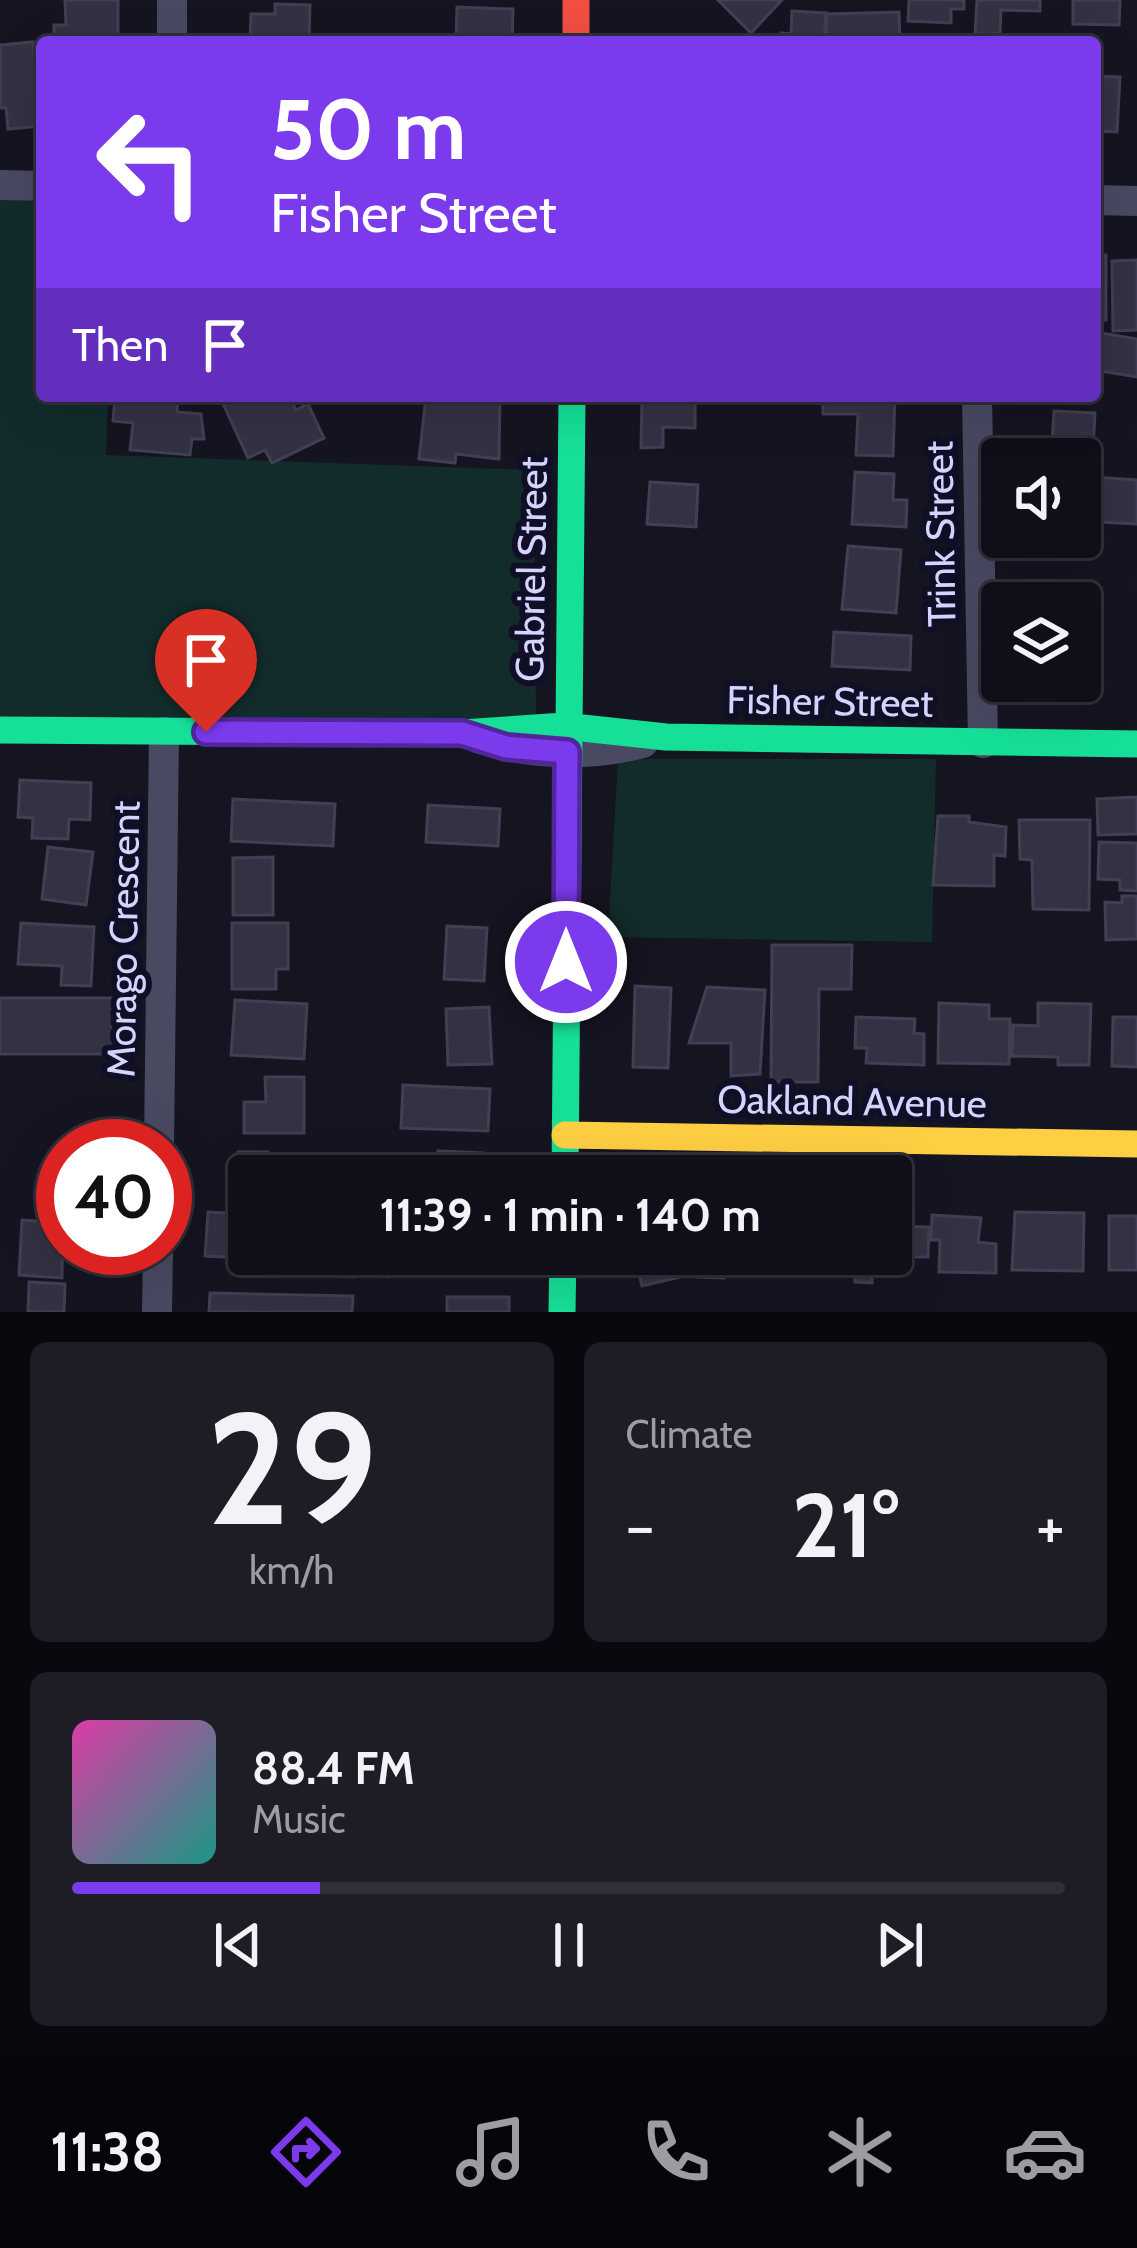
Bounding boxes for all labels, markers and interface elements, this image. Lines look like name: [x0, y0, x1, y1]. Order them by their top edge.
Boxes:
text: 50 m: [270, 78, 466, 180]
icon: left: [72, 84, 228, 240]
text: Fisher Street: [270, 180, 557, 246]
icon: arrive: [192, 312, 258, 378]
text: Then: [72, 318, 168, 372]
map controls: [981, 438, 1101, 702]
button: sound: [981, 438, 1101, 558]
street label: Trink Street: [914, 440, 966, 628]
street label: Gabriel Street: [505, 456, 557, 682]
button: layers: [981, 582, 1101, 702]
pin: [155, 609, 257, 732]
icon: arrive: [173, 627, 239, 693]
street label: Fisher Street: [726, 675, 934, 727]
street label: Morago Crescent: [97, 800, 149, 1078]
position arrow: [503, 899, 629, 1025]
street label: Oakland Avenue: [717, 1075, 987, 1127]
speed limit sign: 40: [36, 1119, 192, 1275]
text: 11:39 · 1 min · 140 m: [379, 1188, 761, 1242]
text: 29: [207, 1373, 377, 1563]
text: Climate: [626, 1410, 752, 1458]
text: 21°: [792, 1470, 899, 1580]
text: −: [626, 1485, 655, 1566]
text: +: [1036, 1485, 1065, 1566]
text: km/h: [249, 1546, 334, 1594]
text: 88.4 FM: [252, 1741, 415, 1795]
text: Music: [252, 1795, 346, 1843]
icon: previous: [205, 1912, 271, 1978]
icon: pause: [536, 1912, 602, 1978]
icon: next: [867, 1912, 933, 1978]
icon: directions: [264, 2110, 348, 2194]
icon: music: [449, 2110, 533, 2194]
icon: phone: [634, 2110, 718, 2194]
icon: climate: [818, 2110, 902, 2194]
icon: car: [1003, 2110, 1087, 2194]
text: 11:38: [50, 2119, 164, 2185]

